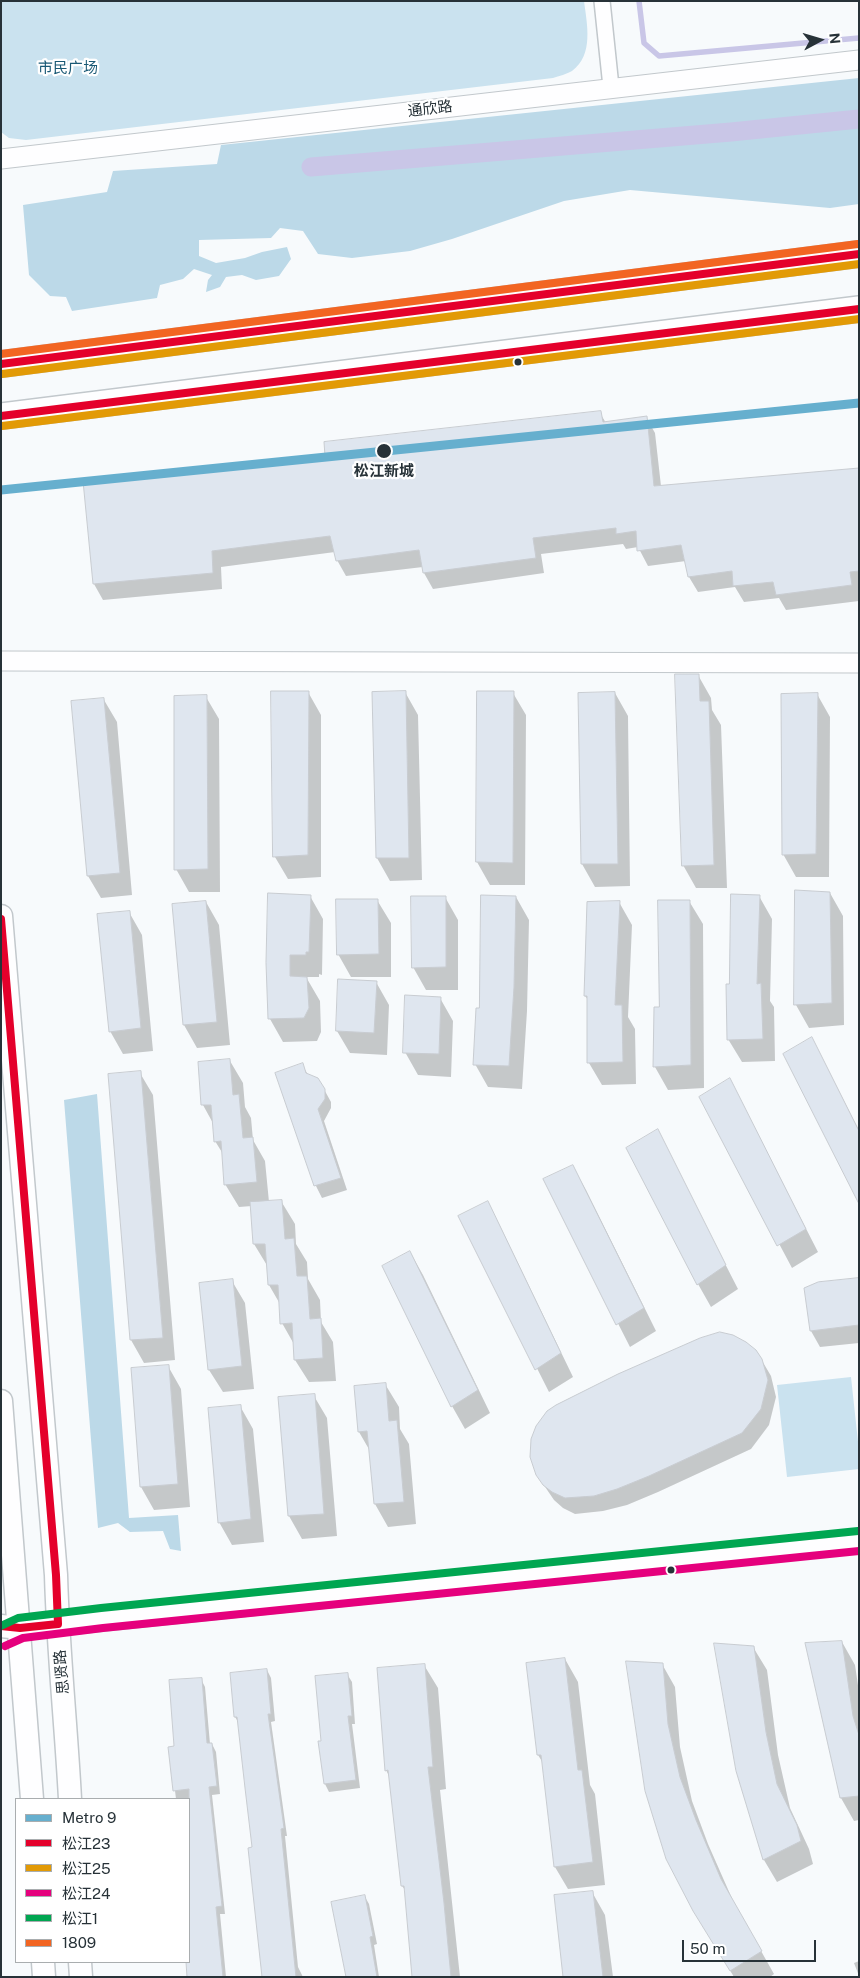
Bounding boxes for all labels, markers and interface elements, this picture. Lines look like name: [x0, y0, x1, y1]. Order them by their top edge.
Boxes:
north arrow: [795, 15, 845, 65]
text: N: [826, 32, 843, 45]
park label: 市民广场: [38, 59, 98, 77]
street label: 通欣路: [407, 97, 453, 121]
unlabelled marker: [513, 357, 523, 367]
marker: 松江新城: [375, 442, 393, 460]
place label: 松江新城: [354, 462, 414, 480]
unlabelled marker: [666, 1565, 676, 1575]
street label: 思贤路: [51, 1649, 73, 1695]
legend: [15, 1798, 190, 1963]
text: Metro 9: [62, 1809, 116, 1826]
text: 松江23: [62, 1835, 110, 1852]
text: 松江25: [62, 1860, 111, 1877]
text: 松江24: [62, 1885, 110, 1902]
text: 松江1: [62, 1910, 98, 1927]
scale bar: [685, 1930, 819, 1962]
text: 1809: [62, 1934, 96, 1951]
text: 50 m: [690, 1940, 725, 1957]

